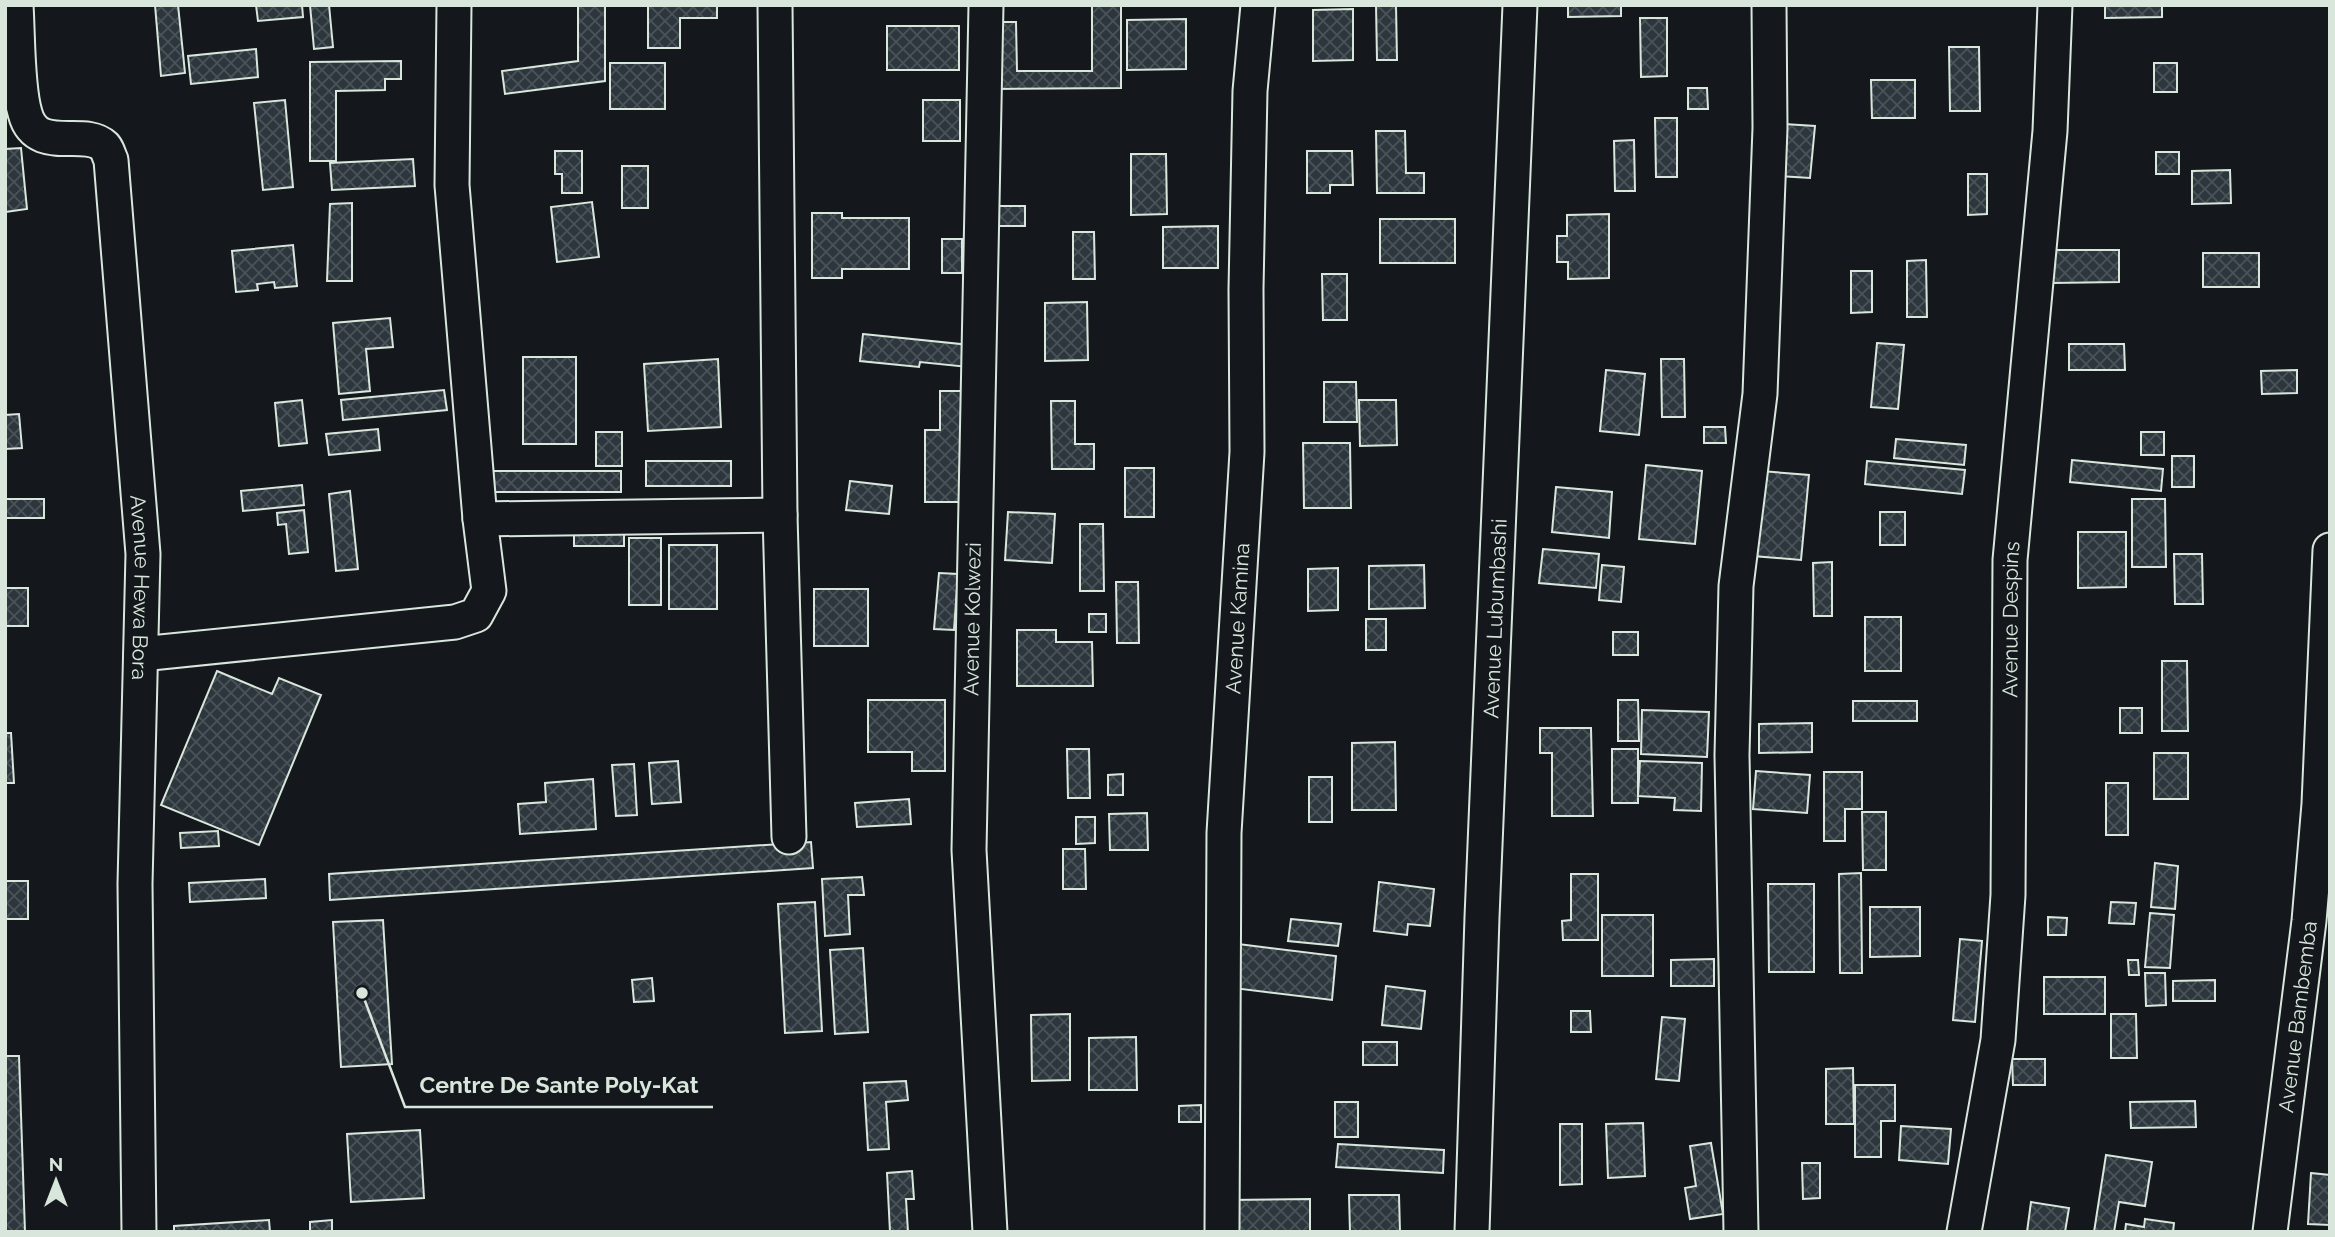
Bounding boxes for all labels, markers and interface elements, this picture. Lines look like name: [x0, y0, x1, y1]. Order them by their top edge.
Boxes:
street label: Avenue Hewa Bora: [126, 494, 156, 680]
street label: Avenue Lubumbashi: [1478, 518, 1511, 719]
street label: Avenue Despins: [1997, 540, 2024, 698]
street label: Avenue Kolwezi: [958, 542, 986, 696]
street label: Avenue Kamina: [1220, 542, 1254, 695]
street label: Avenue Bambemba: [2273, 919, 2321, 1114]
callout: Centre De Sante Poly-Kat: [405, 1063, 713, 1107]
text: Centre De Sante Poly-Kat: [419, 1071, 699, 1098]
north arrow: [21, 1146, 91, 1216]
text: N: [49, 1153, 63, 1175]

